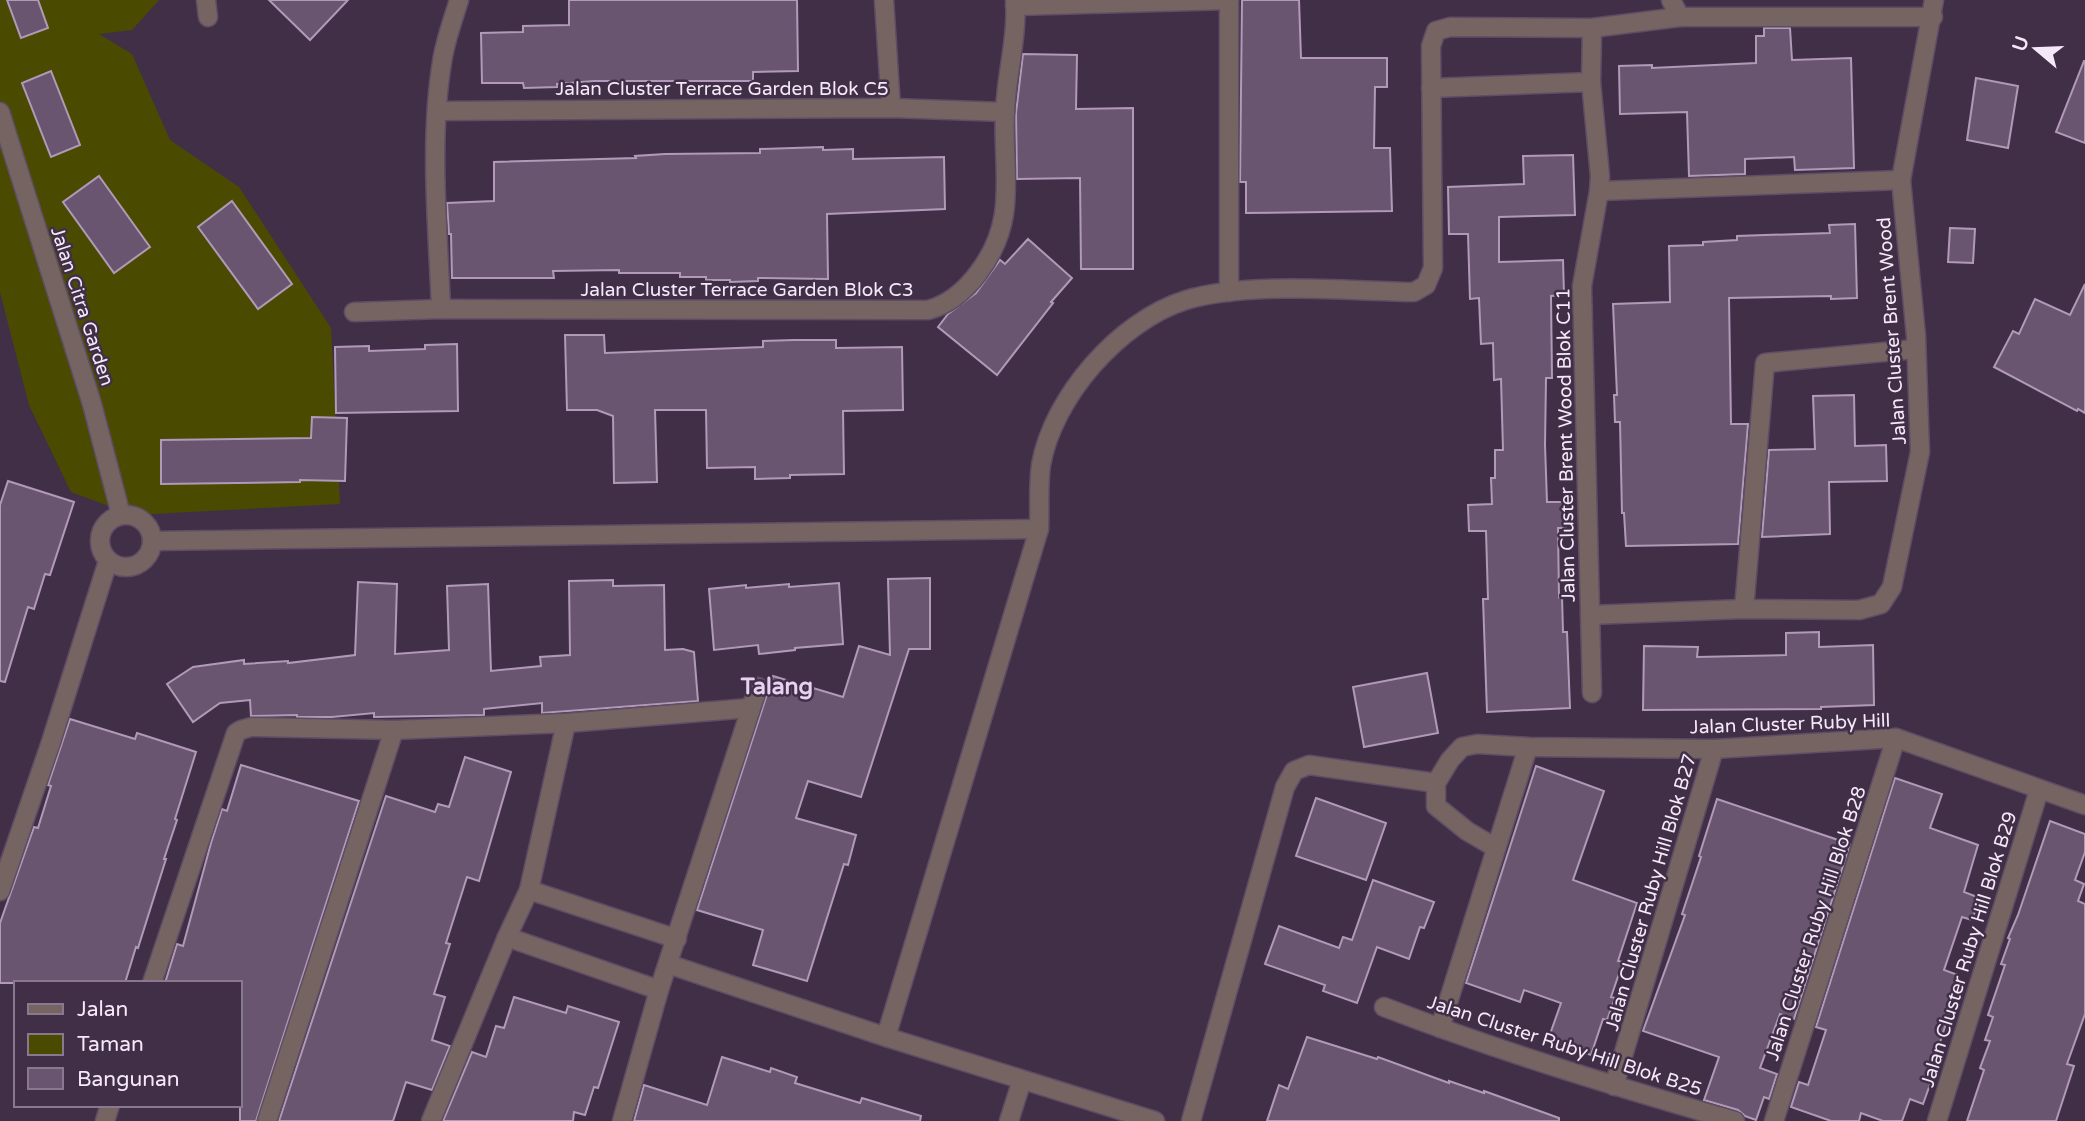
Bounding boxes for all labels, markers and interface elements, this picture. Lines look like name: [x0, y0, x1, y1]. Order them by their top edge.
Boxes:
north arrow: [2001, 14, 2071, 84]
text: U: [2008, 33, 2034, 54]
street label: Jalan Cluster Terrace Garden Blok C5: [555, 78, 889, 100]
street label: Jalan Cluster Brent Wood: [1873, 217, 1911, 445]
street label: Jalan Citra Garden: [46, 224, 118, 389]
street label: Jalan Cluster Terrace Garden Blok C3: [580, 279, 914, 301]
street label: Jalan Cluster Brent Wood Blok C11: [1552, 288, 1580, 602]
district label: Talang: [740, 673, 813, 701]
street label: Jalan Cluster Ruby Hill: [1689, 710, 1891, 738]
street label: Jalan Cluster Ruby Hill Blok B27: [1601, 751, 1701, 1033]
street label: Jalan Cluster Ruby Hill Blok B28: [1761, 783, 1871, 1063]
street label: Jalan Cluster Ruby Hill Blok B29: [1916, 809, 2021, 1090]
legend: [14, 981, 242, 1107]
street label: Jalan Cluster Ruby Hill Blok B25: [1425, 991, 1705, 1101]
text: Jalan: [77, 997, 128, 1022]
text: Taman: [77, 1032, 144, 1057]
text: Bangunan: [77, 1067, 180, 1092]

